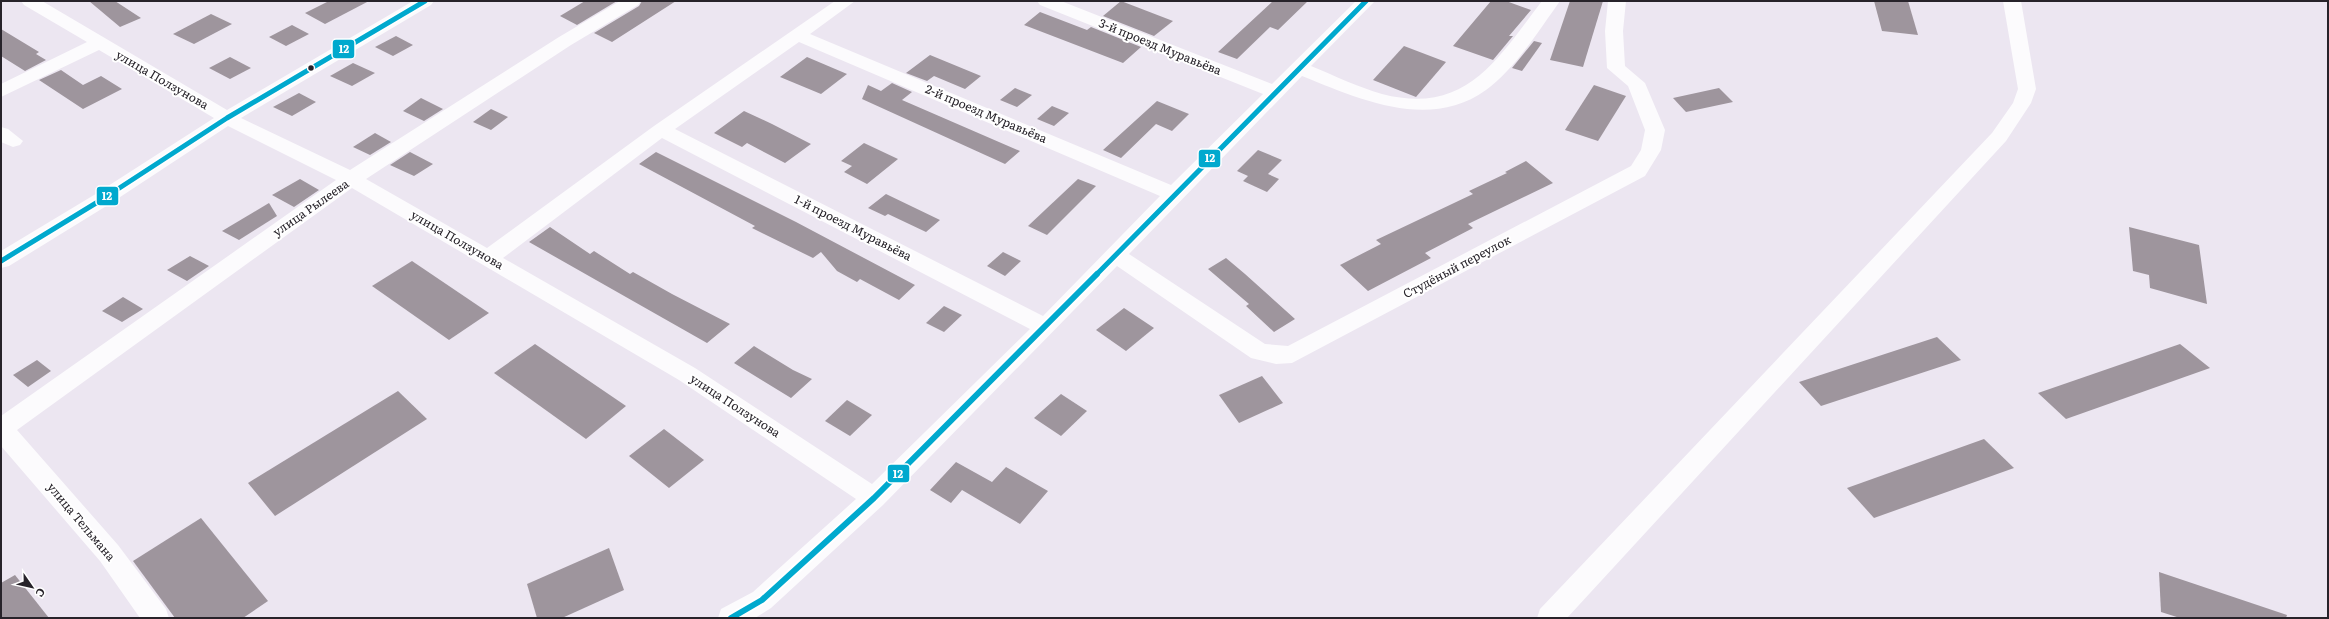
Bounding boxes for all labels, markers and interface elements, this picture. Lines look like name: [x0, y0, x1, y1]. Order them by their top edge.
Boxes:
street label: 3-й проезд Муравьёва: [1096, 13, 1225, 79]
line badge: 12: [332, 39, 355, 59]
text: 12: [339, 40, 349, 56]
street label: улица Ползунова: [113, 45, 213, 113]
unlabelled marker: [306, 63, 316, 73]
street label: 2-й проезд Муравьёва: [923, 79, 1051, 147]
line badge: 12: [1198, 149, 1221, 168]
text: 12: [1205, 149, 1215, 165]
street label: улица Рылеева: [269, 174, 353, 240]
line badge: 12: [96, 186, 119, 206]
text: 12: [102, 187, 112, 203]
street label: 1-й проезд Муравьёва: [792, 190, 916, 265]
street label: улица Ползунова: [408, 205, 508, 273]
street label: Студёный переулок: [1399, 230, 1514, 302]
street label: улица Ползунова: [687, 369, 785, 442]
line badge: 12: [887, 464, 910, 483]
text: 12: [893, 465, 903, 481]
street label: улица Тельмана: [43, 478, 120, 565]
north arrow: [12, 567, 52, 607]
text: С: [32, 585, 50, 601]

